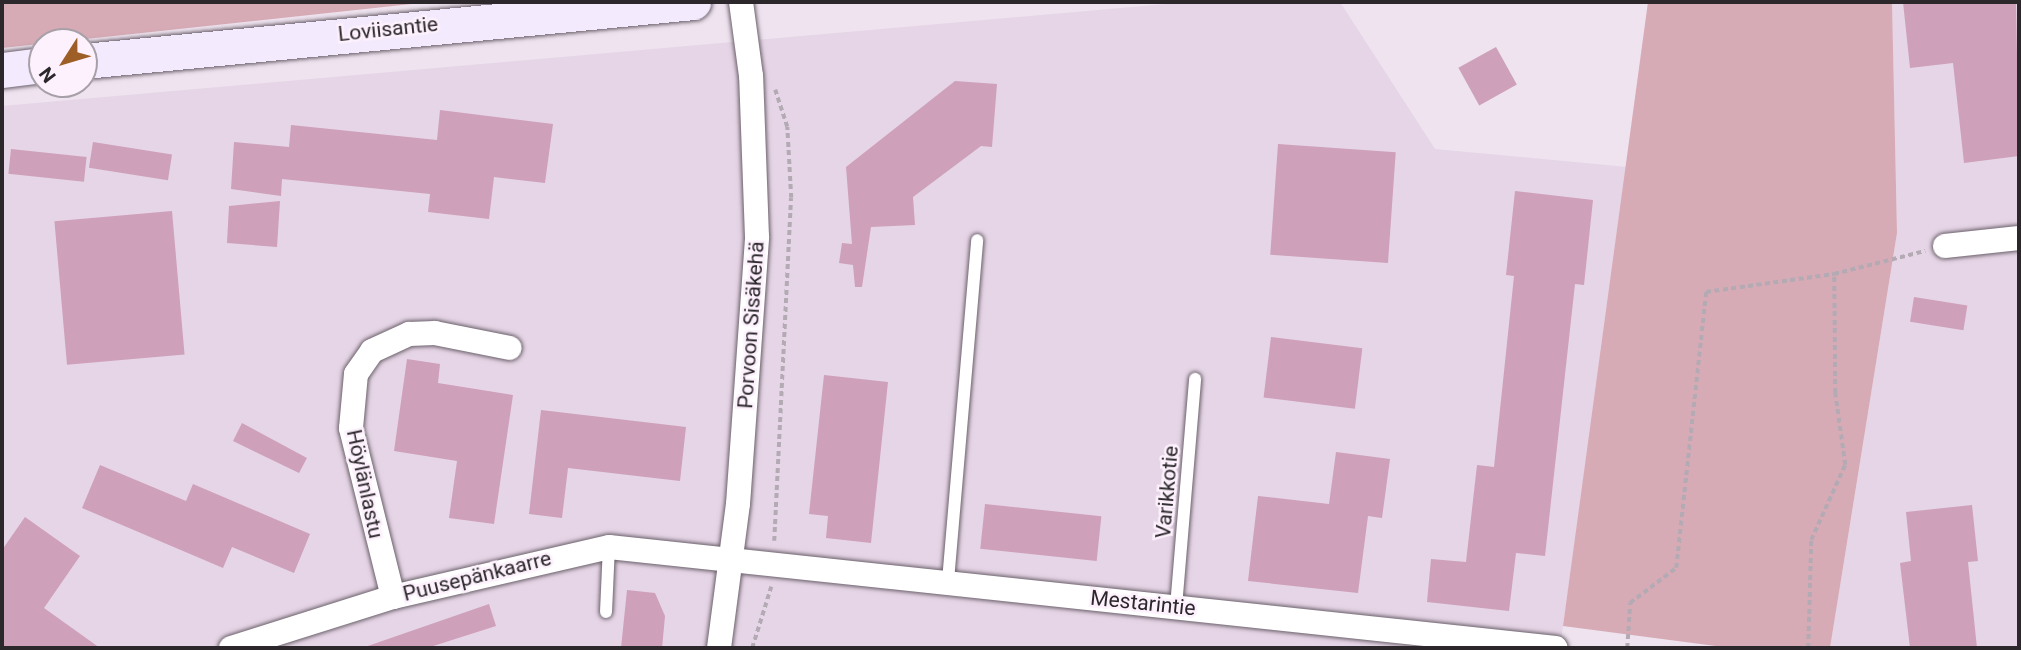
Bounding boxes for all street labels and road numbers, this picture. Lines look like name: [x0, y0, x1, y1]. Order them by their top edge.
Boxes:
street label: Loviisantie: [337, 11, 439, 47]
street label: Porvoon Sisäkehä: [733, 241, 769, 409]
street label: Höylänlastu: [341, 427, 389, 541]
street label: Varikkotie: [1150, 445, 1184, 539]
street label: Puusepänkaarre: [400, 545, 554, 607]
street label: Mestarintie: [1089, 585, 1197, 621]

